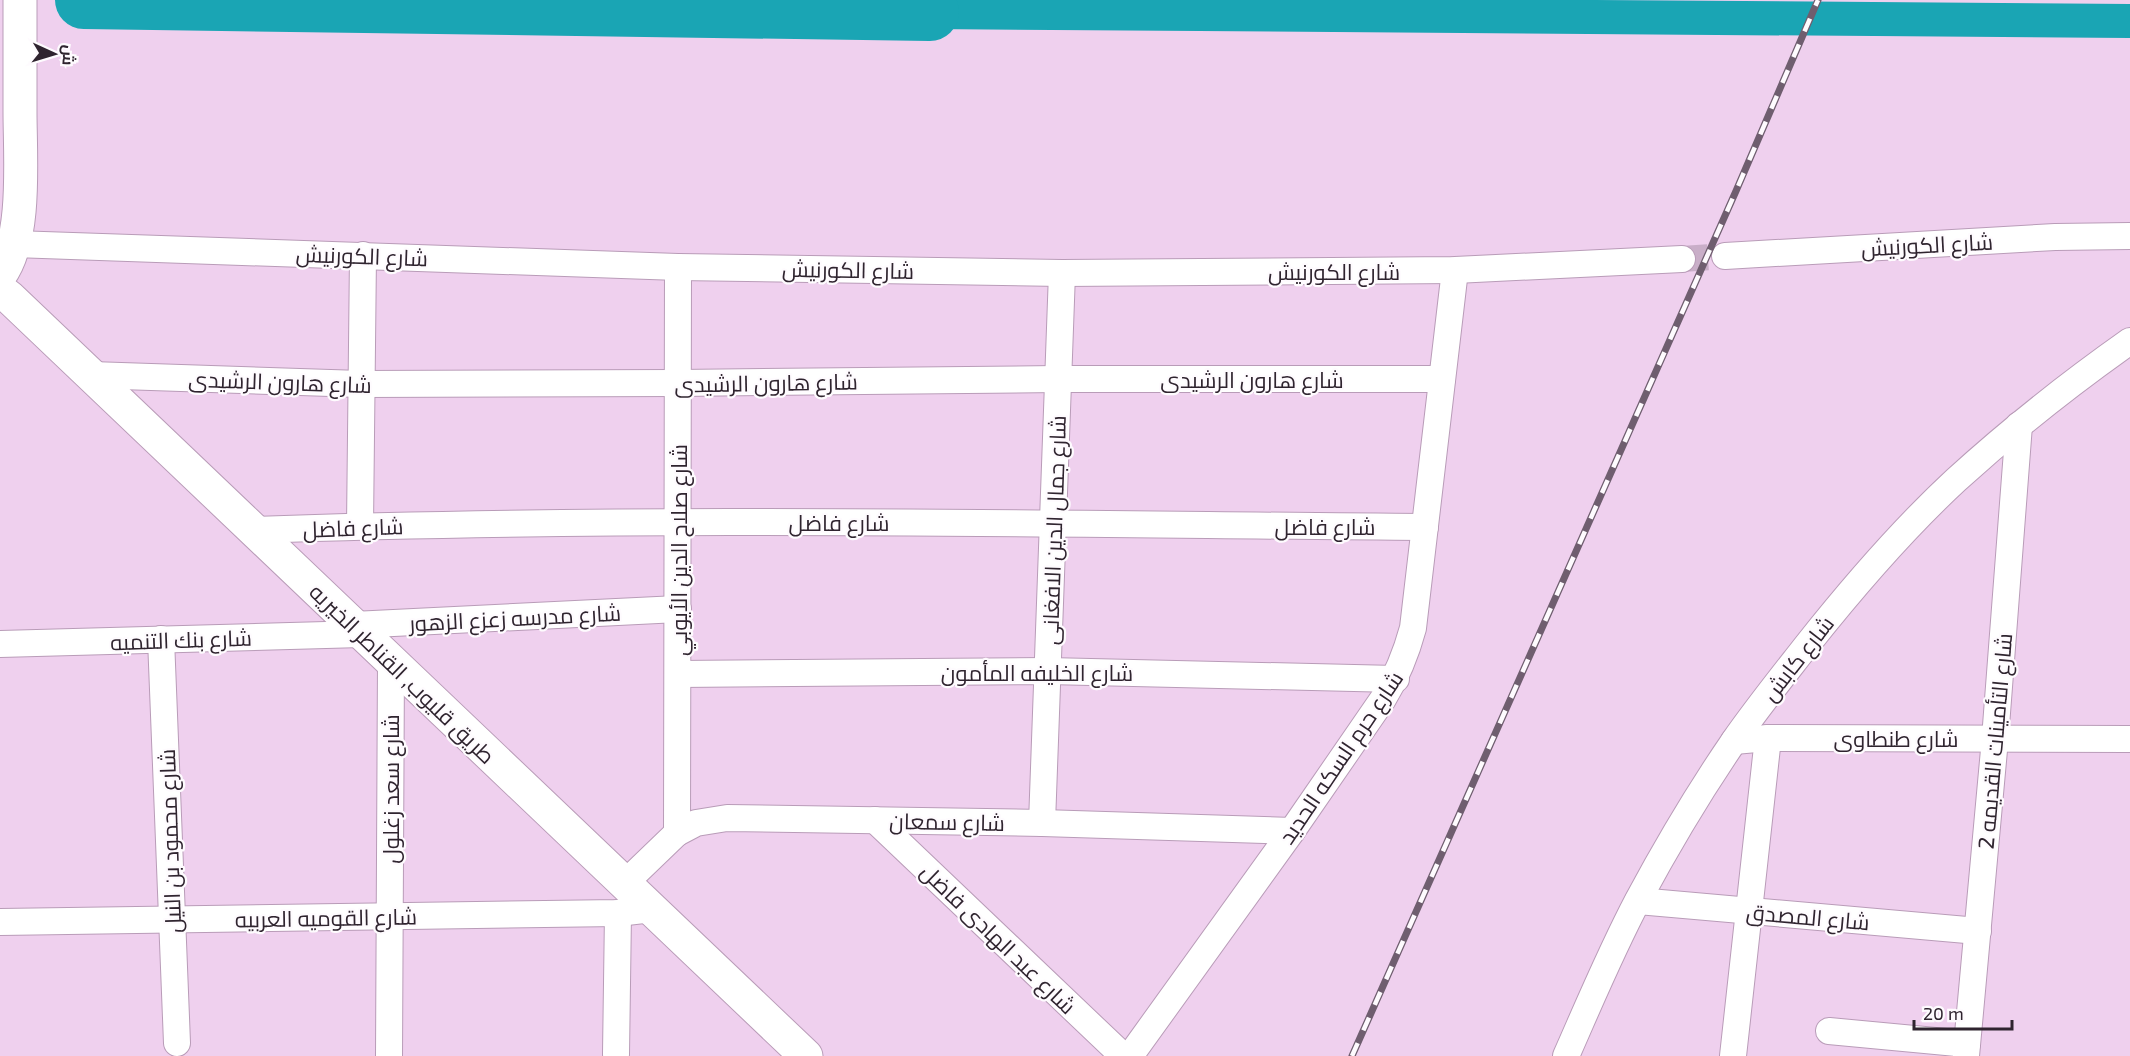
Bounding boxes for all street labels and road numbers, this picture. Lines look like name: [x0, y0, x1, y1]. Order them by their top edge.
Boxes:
street label: شارع الكورنيش: [1860, 228, 1994, 263]
street label: شارع الكورنيش: [295, 240, 429, 273]
street label: شارع الكورنيش: [782, 255, 914, 286]
street label: شارع الكورنيش: [1268, 258, 1400, 287]
street label: شارع هارون الرشيدى: [188, 365, 372, 400]
street label: شارع هارون الرشيدى: [1160, 366, 1344, 395]
street label: شارع هارون الرشيدى: [674, 367, 858, 400]
street label: شارع جمال الدين الافغانى: [1036, 415, 1073, 645]
street label: شارع صلاح الدين الأيوبي: [665, 444, 696, 656]
street label: شارع فاضل: [789, 509, 889, 538]
street label: شارع فاضل: [302, 512, 404, 545]
street label: شارع فاضل: [1275, 513, 1375, 542]
street label: طريق قليوب, القناطر الخيريه: [304, 578, 501, 770]
street label: شارع مدرسه زعزع الزهور: [406, 598, 622, 639]
street label: شارع كابش: [1756, 610, 1841, 708]
street label: شارع بنك التنميه: [110, 624, 252, 657]
street label: شارع التأمينات القديمه 2: [1972, 632, 2019, 850]
street label: شارع الخليفه المأمون: [941, 659, 1133, 688]
street label: شارع حرم السكه الحديد: [1273, 666, 1411, 851]
street label: شارع سعد زغلول: [377, 714, 406, 864]
street label: شارع طنطاوى: [1833, 725, 1959, 754]
street label: شارع محمود بن النيل: [153, 748, 188, 934]
street label: شارع سمعان: [889, 807, 1005, 838]
street label: شارع عبد الهادى فاضل: [914, 857, 1082, 1021]
street label: شارع المصدق: [1745, 898, 1871, 937]
street label: شارع القوميه العربيه: [235, 902, 417, 935]

